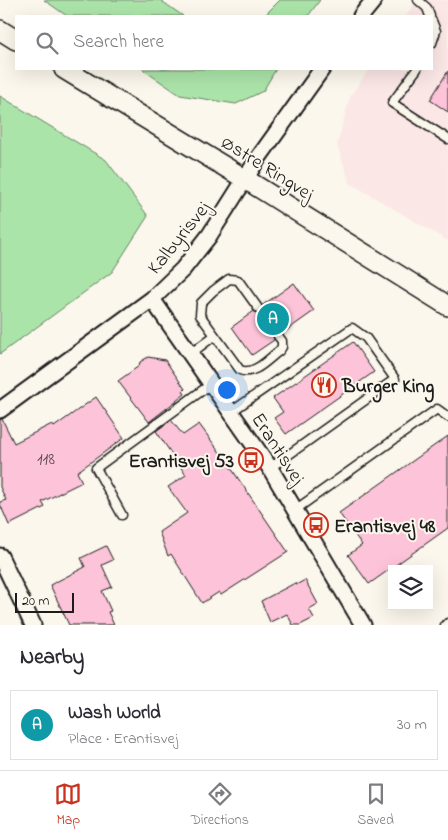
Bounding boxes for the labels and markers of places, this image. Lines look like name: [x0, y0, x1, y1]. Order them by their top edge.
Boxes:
pin: A: [257, 300, 289, 338]
restaurant icon: Burger King: [311, 372, 337, 398]
place label: Burger King: [341, 373, 434, 403]
bus stop icon: Erantisvej 53: [238, 447, 264, 473]
place label: Erantisvej 53: [129, 448, 234, 477]
bus stop icon: Erantisvej 48: [303, 512, 329, 538]
place label: Erantisvej 48: [334, 513, 436, 542]

